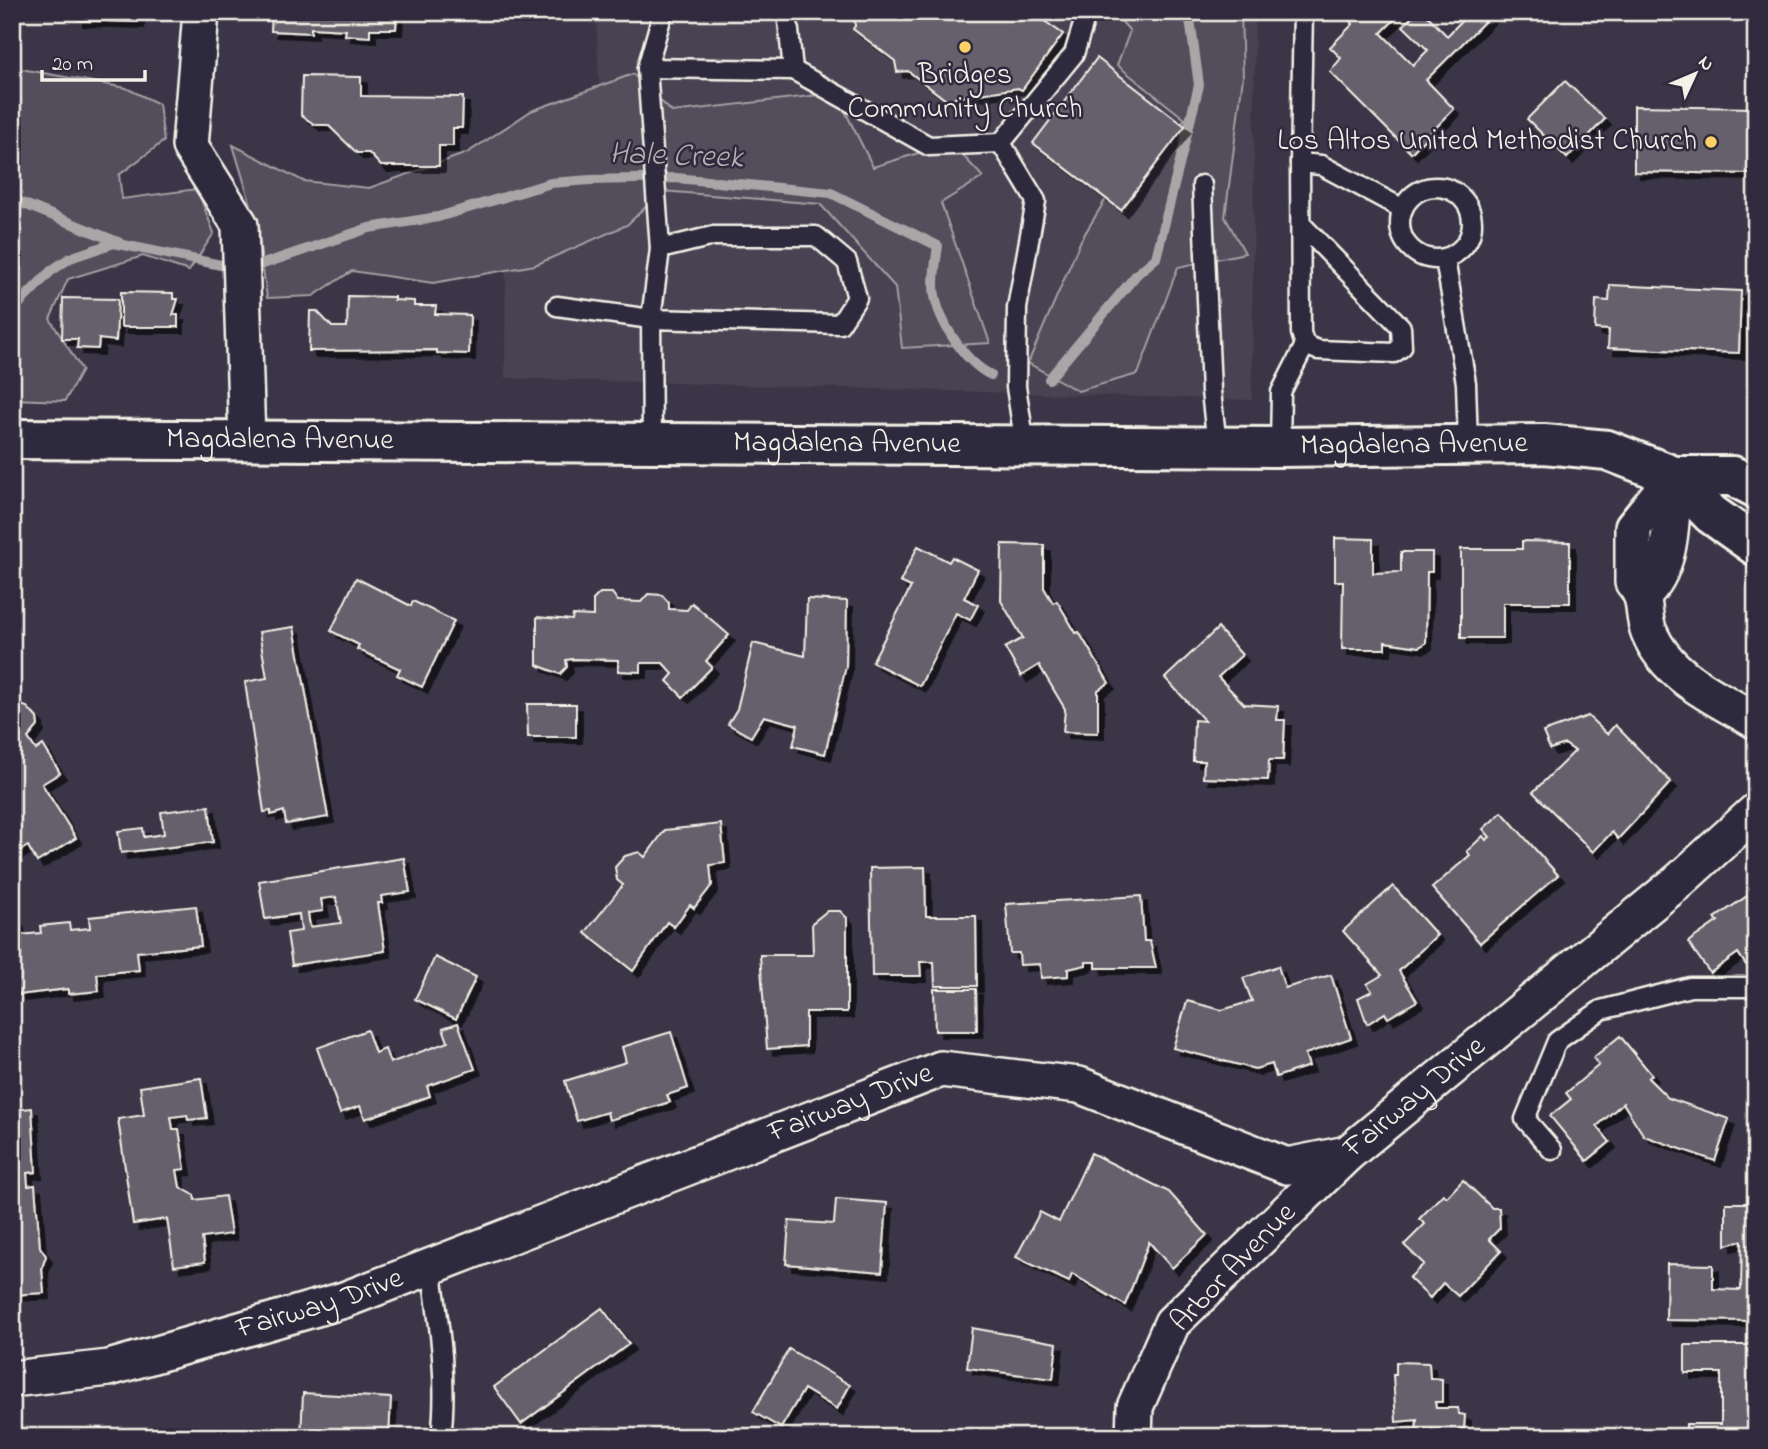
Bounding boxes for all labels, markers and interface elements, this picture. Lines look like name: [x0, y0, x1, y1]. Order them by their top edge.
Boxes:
scale bar: [42, 38, 145, 82]
north arrow: [1660, 38, 1730, 108]
marker: Bridges Community Church: [957, 39, 973, 55]
text: 20 m: [52, 50, 93, 80]
text: N: [1691, 50, 1720, 78]
place label: Bridges Community Church: [848, 54, 1082, 132]
place label: Los Altos United Methodist Church: [1277, 120, 1697, 164]
water label: Hale Creek: [608, 131, 746, 183]
marker: Los Altos United Methodist Church: [1703, 134, 1719, 150]
street label: Magdalena Avenue: [166, 418, 395, 463]
street label: Magdalena Avenue: [733, 422, 962, 467]
street label: Magdalena Avenue: [1300, 422, 1529, 469]
street label: Fairway Drive: [1334, 1026, 1496, 1171]
street label: Fairway Drive: [761, 1052, 940, 1156]
street label: Arbor Avenue: [1161, 1193, 1308, 1343]
street label: Fairway Drive: [230, 1257, 411, 1352]

